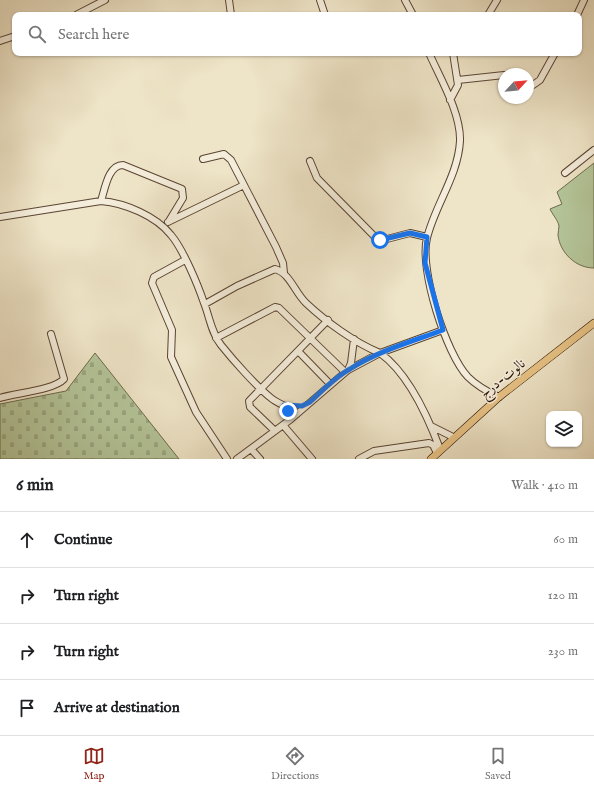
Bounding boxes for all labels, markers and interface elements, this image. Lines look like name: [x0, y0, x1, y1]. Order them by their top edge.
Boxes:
search box: [12, 12, 582, 56]
icon: search: [26, 23, 48, 45]
text: Search here: [58, 25, 129, 44]
north arrow: [498, 68, 534, 104]
route start: [371, 231, 389, 249]
street label: نالوت-درج: [476, 355, 531, 405]
route end: [279, 402, 297, 420]
map controls: [546, 411, 582, 447]
button: layers: [546, 411, 582, 447]
text: 6 min: [16, 475, 54, 496]
text: Walk · 410 m: [511, 477, 578, 494]
icon: ahead: [16, 529, 38, 551]
text: Continue: [54, 530, 112, 549]
text: 60 m: [553, 531, 578, 548]
icon: right: [16, 585, 38, 607]
text: Turn right: [54, 586, 119, 605]
text: 120 m: [548, 587, 578, 604]
icon: right: [16, 641, 38, 663]
text: Turn right: [54, 642, 119, 661]
text: 230 m: [548, 643, 578, 660]
icon: arrive: [16, 697, 38, 719]
text: Arrive at destination: [54, 698, 180, 717]
tab: Map: [83, 745, 105, 783]
tab: Directions: [271, 745, 319, 783]
tab: Saved: [485, 745, 511, 783]

